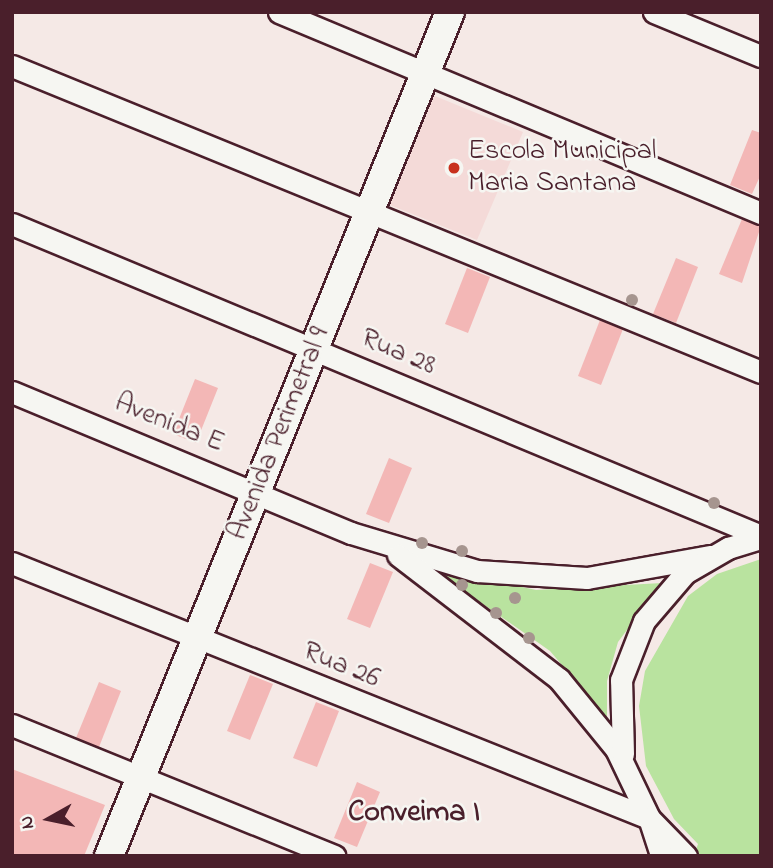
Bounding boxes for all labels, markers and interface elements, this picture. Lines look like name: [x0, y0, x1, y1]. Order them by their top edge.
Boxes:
place label: Escola Municipal Maria Santana: [468, 135, 656, 201]
marker: Escola Municipal Maria Santana: [446, 160, 462, 176]
street label: Rua 28: [356, 322, 440, 384]
street label: Avenida Perimetral 9: [222, 323, 338, 545]
street label: Avenida E: [109, 387, 229, 461]
street label: Rua 26: [298, 635, 384, 697]
north arrow: [14, 784, 84, 854]
district label: Conveima I: [348, 795, 480, 831]
text: N: [13, 814, 42, 831]

